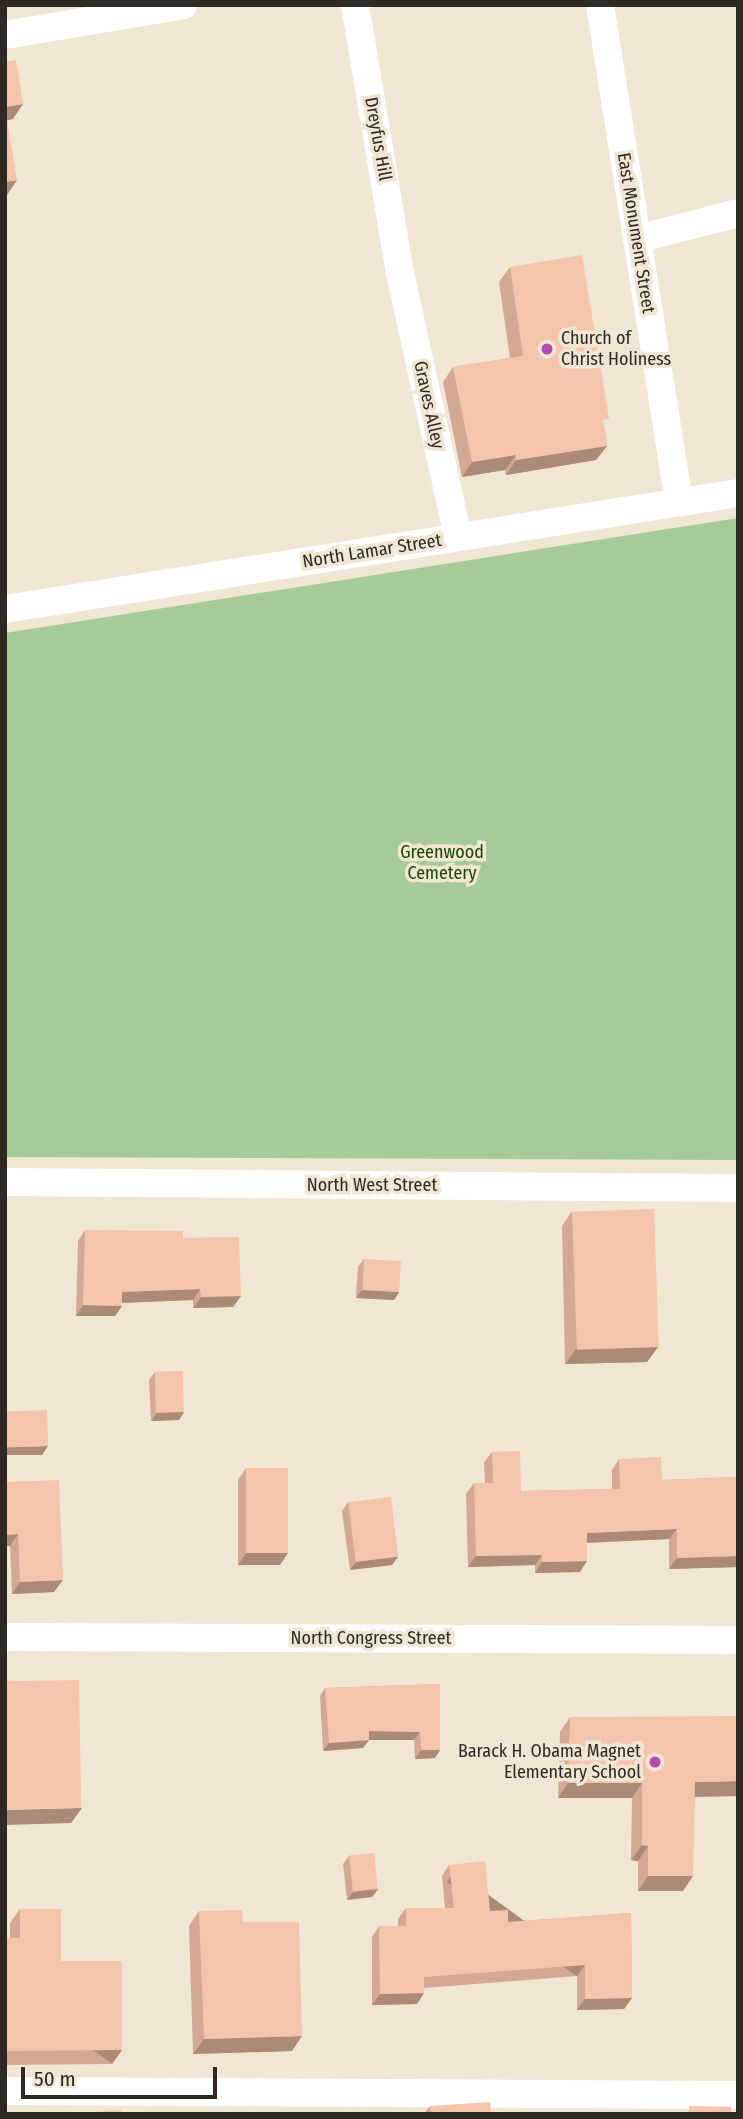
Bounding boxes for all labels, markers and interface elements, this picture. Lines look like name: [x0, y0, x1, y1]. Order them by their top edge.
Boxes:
street label: Dreyfus Hill: [360, 95, 396, 183]
street label: East Monument Street: [613, 151, 659, 315]
place label: Church of Christ Holiness: [561, 328, 671, 370]
marker: Church of Christ Holiness: [539, 341, 555, 357]
street label: Graves Alley: [409, 359, 449, 451]
street label: North Lamar Street: [301, 529, 443, 573]
park label: Greenwood Cemetery: [400, 842, 484, 884]
street label: North West Street: [307, 1174, 437, 1196]
street label: North Congress Street: [291, 1627, 451, 1649]
place label: Barack H. Obama Magnet Elementary School: [458, 1741, 641, 1784]
marker: Barack H. Obama Magnet Elementary School: [647, 1754, 663, 1770]
scale bar: [24, 2052, 220, 2096]
text: 50 m: [34, 2066, 76, 2092]

